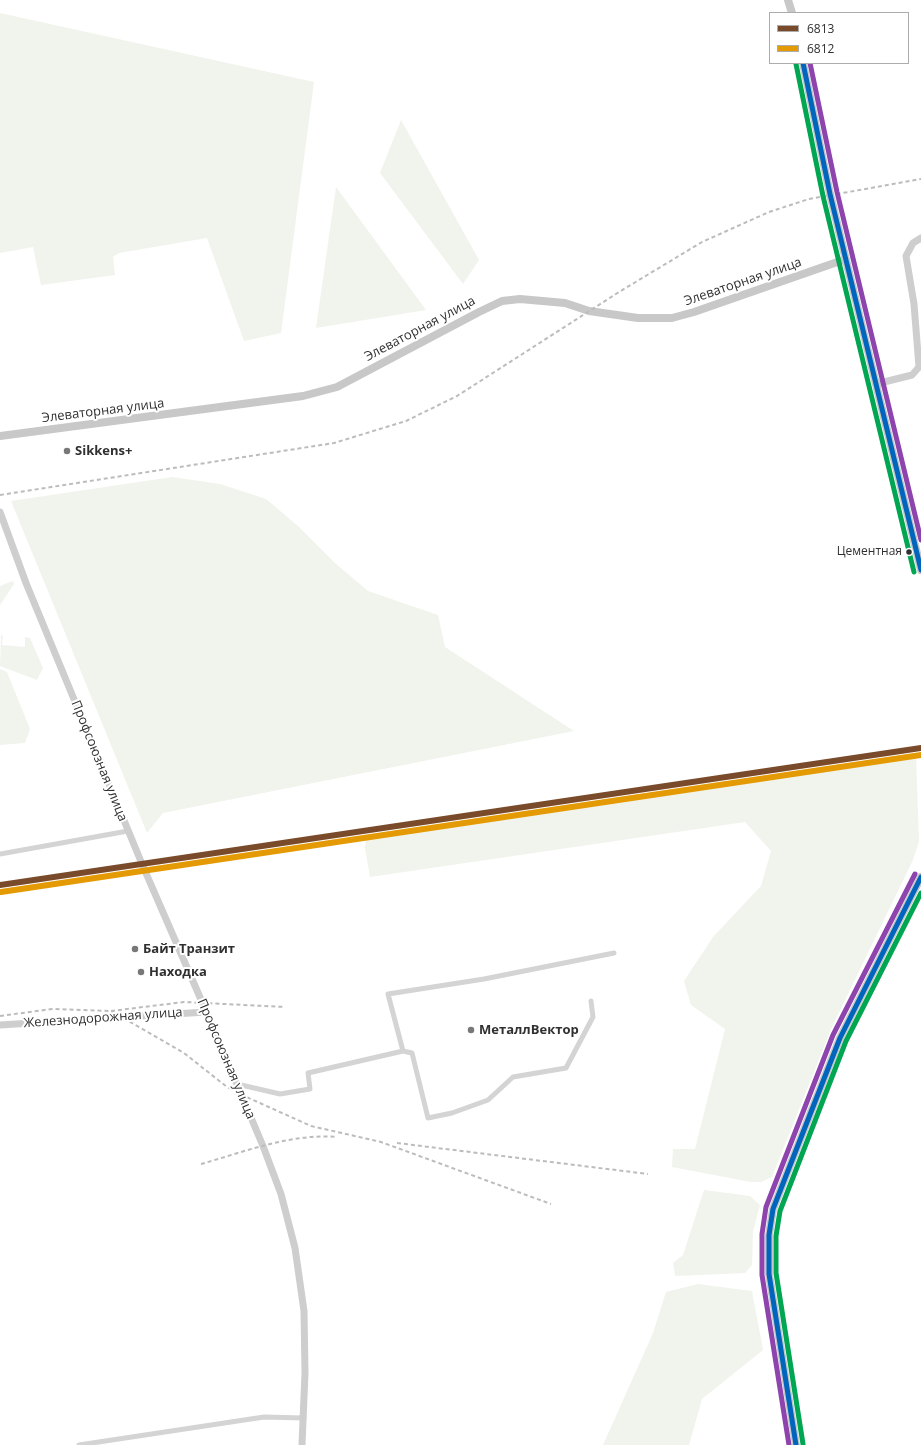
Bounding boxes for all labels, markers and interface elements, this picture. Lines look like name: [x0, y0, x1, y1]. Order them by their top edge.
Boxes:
legend: [769, 12, 909, 64]
text: 6813: [807, 20, 834, 37]
text: 6812: [807, 40, 834, 57]
street label: Элеваторная улица: [682, 255, 804, 309]
street label: Элеваторная улица: [362, 293, 478, 365]
street label: Элеваторная улица: [41, 396, 165, 426]
place label: Sikkens+: [75, 443, 132, 459]
marker: Sikkens+: [62, 446, 72, 456]
place label: Цементная: [837, 545, 902, 559]
marker: Цементная: [904, 547, 914, 557]
street label: Профсоюзная улица: [68, 698, 130, 824]
place label: Байт Транзит: [143, 941, 235, 957]
marker: Байт Транзит: [130, 944, 140, 954]
place label: Находка: [149, 964, 207, 980]
marker: Находка: [136, 967, 146, 977]
street label: Профсоюзная улица: [194, 996, 258, 1122]
street label: Железнодорожная улица: [23, 1005, 183, 1031]
place label: МеталлВектор: [479, 1022, 579, 1038]
marker: МеталлВектор: [466, 1025, 476, 1035]

